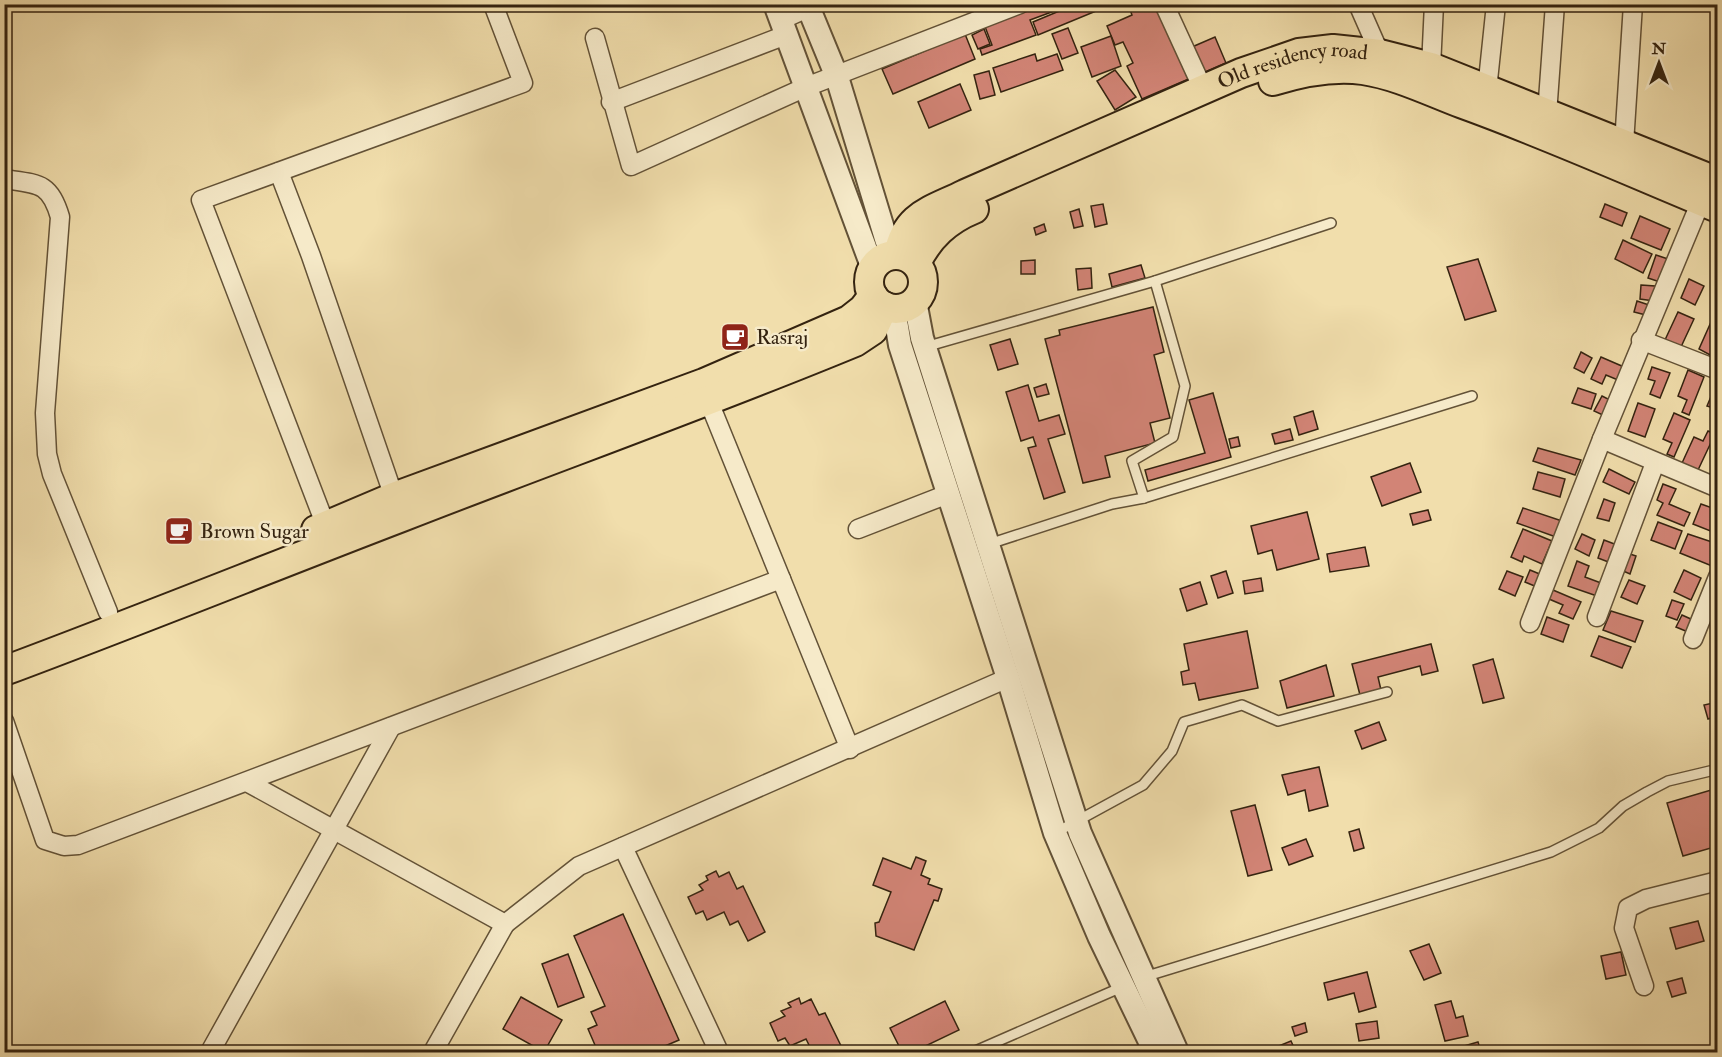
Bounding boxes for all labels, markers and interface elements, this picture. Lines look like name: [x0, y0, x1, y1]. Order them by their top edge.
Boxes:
north arrow: [1629, 33, 1689, 93]
street label: Old residency road: [1213, 35, 1370, 95]
text: N: [1651, 39, 1667, 59]
cafe icon: Rasraj: [719, 321, 751, 353]
place label: Rasraj: [756, 324, 808, 351]
cafe icon: Brown Sugar: [163, 515, 195, 547]
place label: Brown Sugar: [200, 518, 309, 545]

